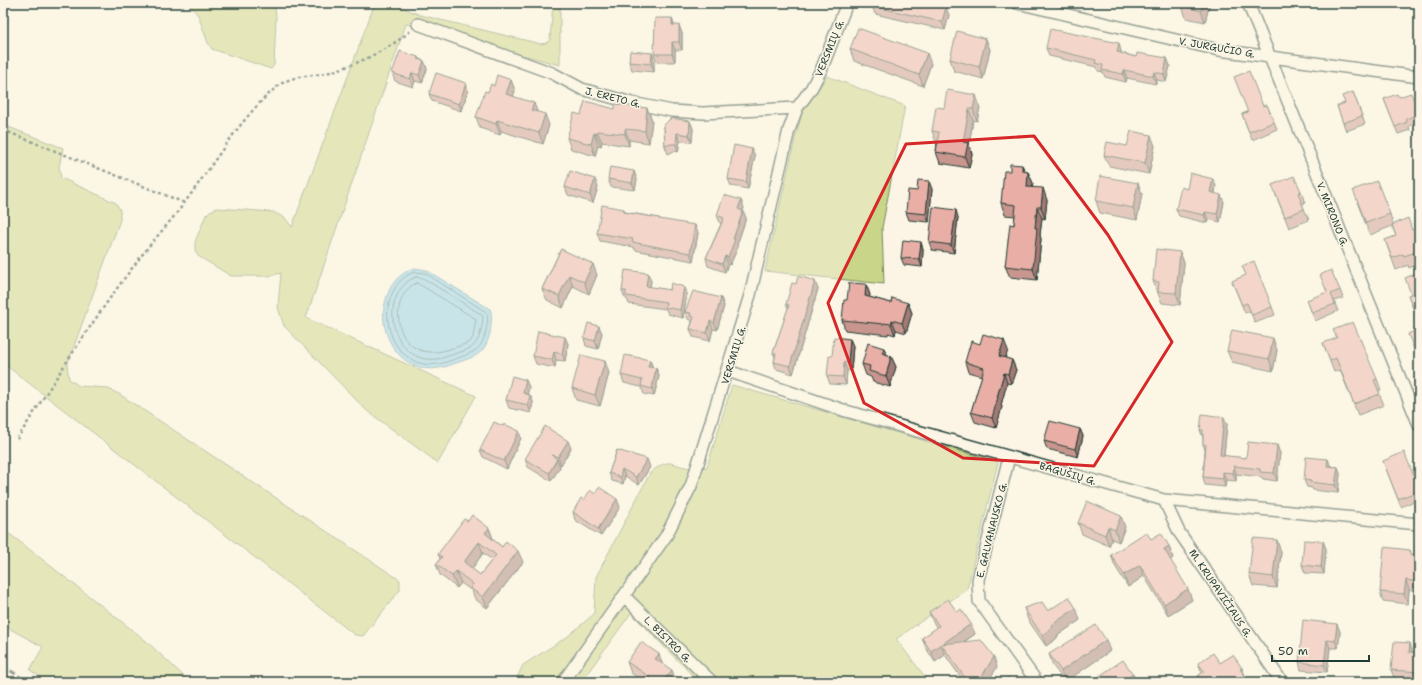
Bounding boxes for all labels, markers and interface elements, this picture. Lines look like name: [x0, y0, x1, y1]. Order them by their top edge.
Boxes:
street label: VERSMIŲ G.: [812, 17, 847, 79]
street label: V. JURGUČIO G.: [1178, 34, 1256, 61]
street label: J. ERETO G.: [584, 84, 642, 111]
street label: V. MIRONO G.: [1314, 180, 1352, 249]
street label: VERSMIŲ G.: [718, 324, 749, 386]
street label: BAGUŠIŲ G.: [1038, 459, 1098, 488]
street label: E. GALVANAUSKO G.: [973, 481, 1010, 579]
street label: M. KRUPAVIČIAUS G.: [1186, 547, 1255, 640]
street label: L. BISTRO G.: [641, 613, 695, 666]
scale bar: [1272, 637, 1369, 663]
text: 50 m: [1278, 643, 1308, 659]

